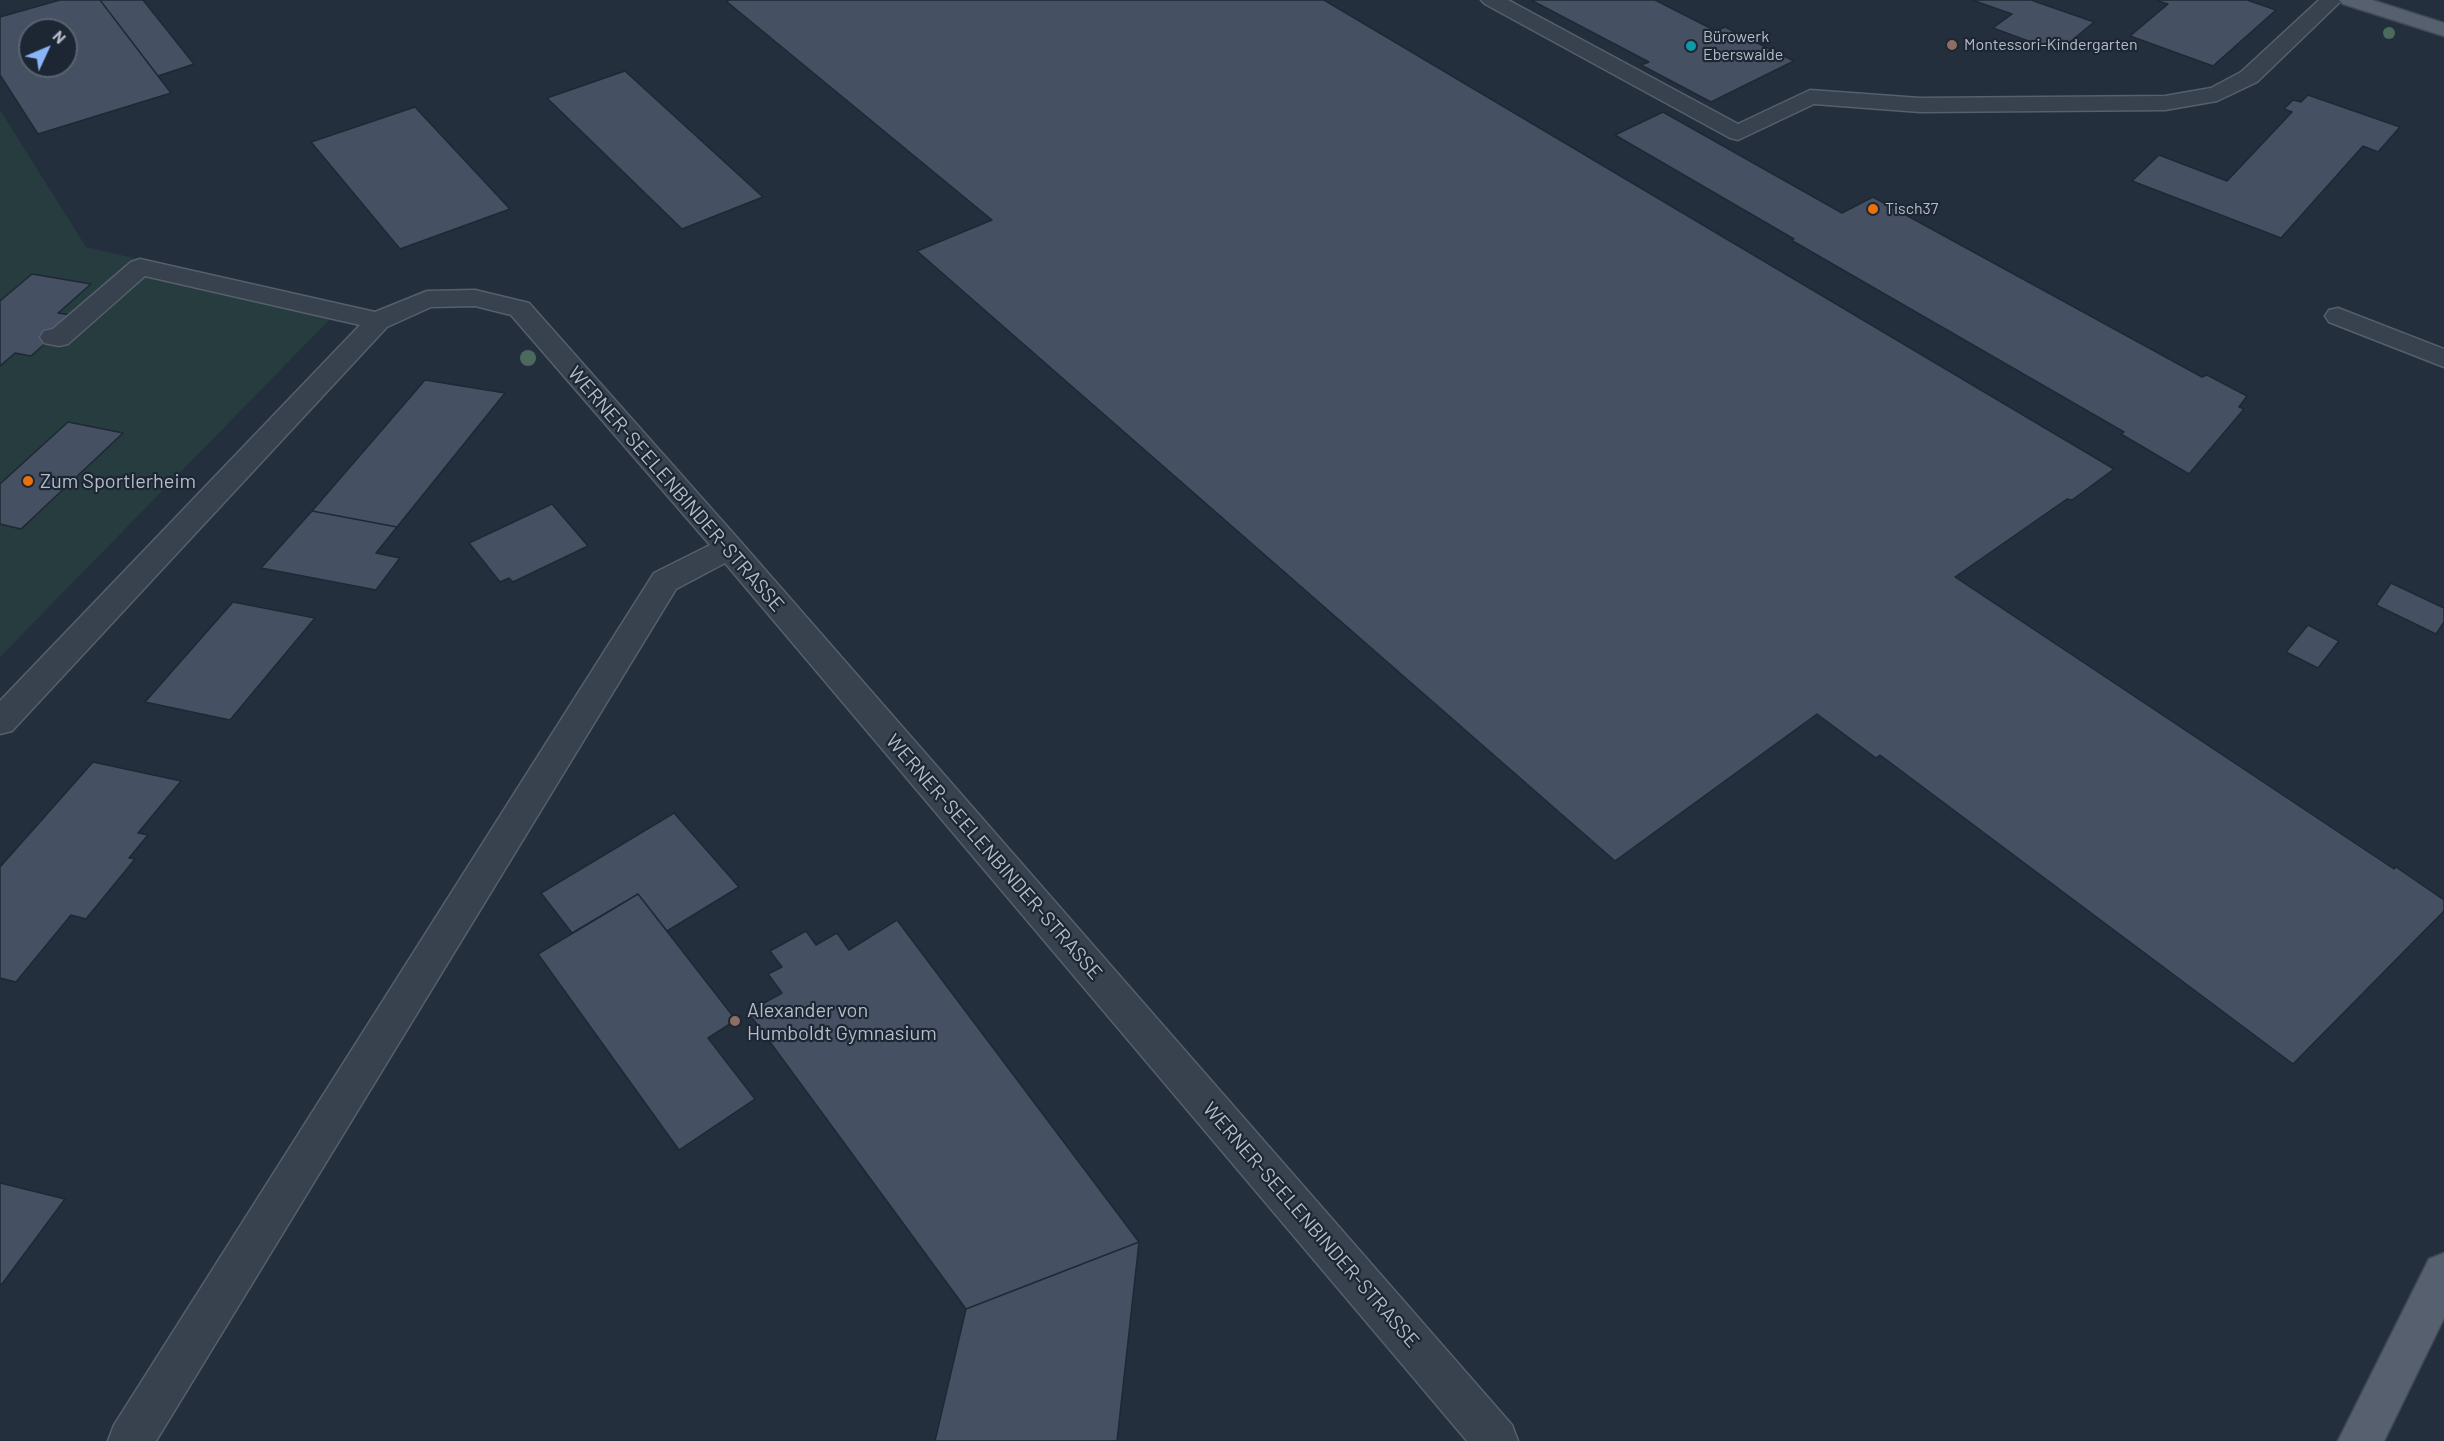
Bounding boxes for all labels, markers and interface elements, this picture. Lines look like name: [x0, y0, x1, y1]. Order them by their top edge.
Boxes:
north arrow: [18, 18, 78, 78]
text: N: [49, 26, 70, 47]
place label: Bürowerk Eberswalde: [1703, 27, 1783, 65]
place label: Montessori-Kindergarten: [1964, 35, 2138, 55]
marker: Montessori-Kindergarten: [1945, 38, 1959, 52]
marker: Bürowerk Eberswalde: [1684, 39, 1698, 53]
place label: Tisch37: [1885, 199, 1938, 219]
marker: Tisch37: [1866, 202, 1880, 216]
street label: WERNER-SEELENBINDER-STRASSE: [563, 361, 789, 617]
place label: Zum Sportlerheim: [40, 469, 196, 493]
marker: Zum Sportlerheim: [21, 474, 35, 488]
street label: WERNER-SEELENBINDER-STRASSE: [881, 729, 1107, 985]
place label: Alexander von Humboldt Gymnasium: [747, 998, 937, 1045]
marker: Alexander von Humboldt Gymnasium: [728, 1014, 742, 1028]
street label: WERNER-SEELENBINDER-STRASSE: [1198, 1097, 1424, 1353]

